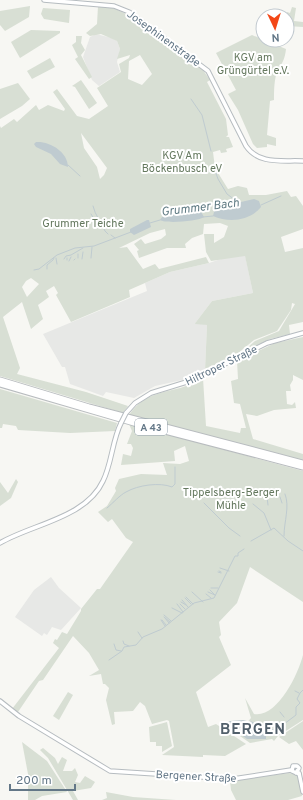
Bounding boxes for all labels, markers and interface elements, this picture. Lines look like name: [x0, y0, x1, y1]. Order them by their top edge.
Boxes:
street label: Josephinenstraße: [124, 7, 203, 70]
north arrow: [255, 8, 295, 48]
text: N: [271, 30, 280, 44]
park label: KGV am Grüngürtel e.V.: [217, 51, 289, 78]
park label: KGV Am Böckenbusch eV: [142, 149, 222, 176]
water label: Grummer Bach: [160, 195, 240, 221]
park label: Grummer Teiche: [42, 217, 124, 231]
street label: Hiltroper Straße: [183, 342, 260, 389]
road number: A 43: [135, 419, 167, 435]
park label: Tippelsberg-Berger Mühle: [183, 486, 280, 513]
district label: BERGEN: [220, 721, 286, 740]
scale bar: [10, 766, 75, 792]
street label: Bergener Straße: [155, 768, 237, 786]
text: 200 m: [16, 773, 52, 789]

